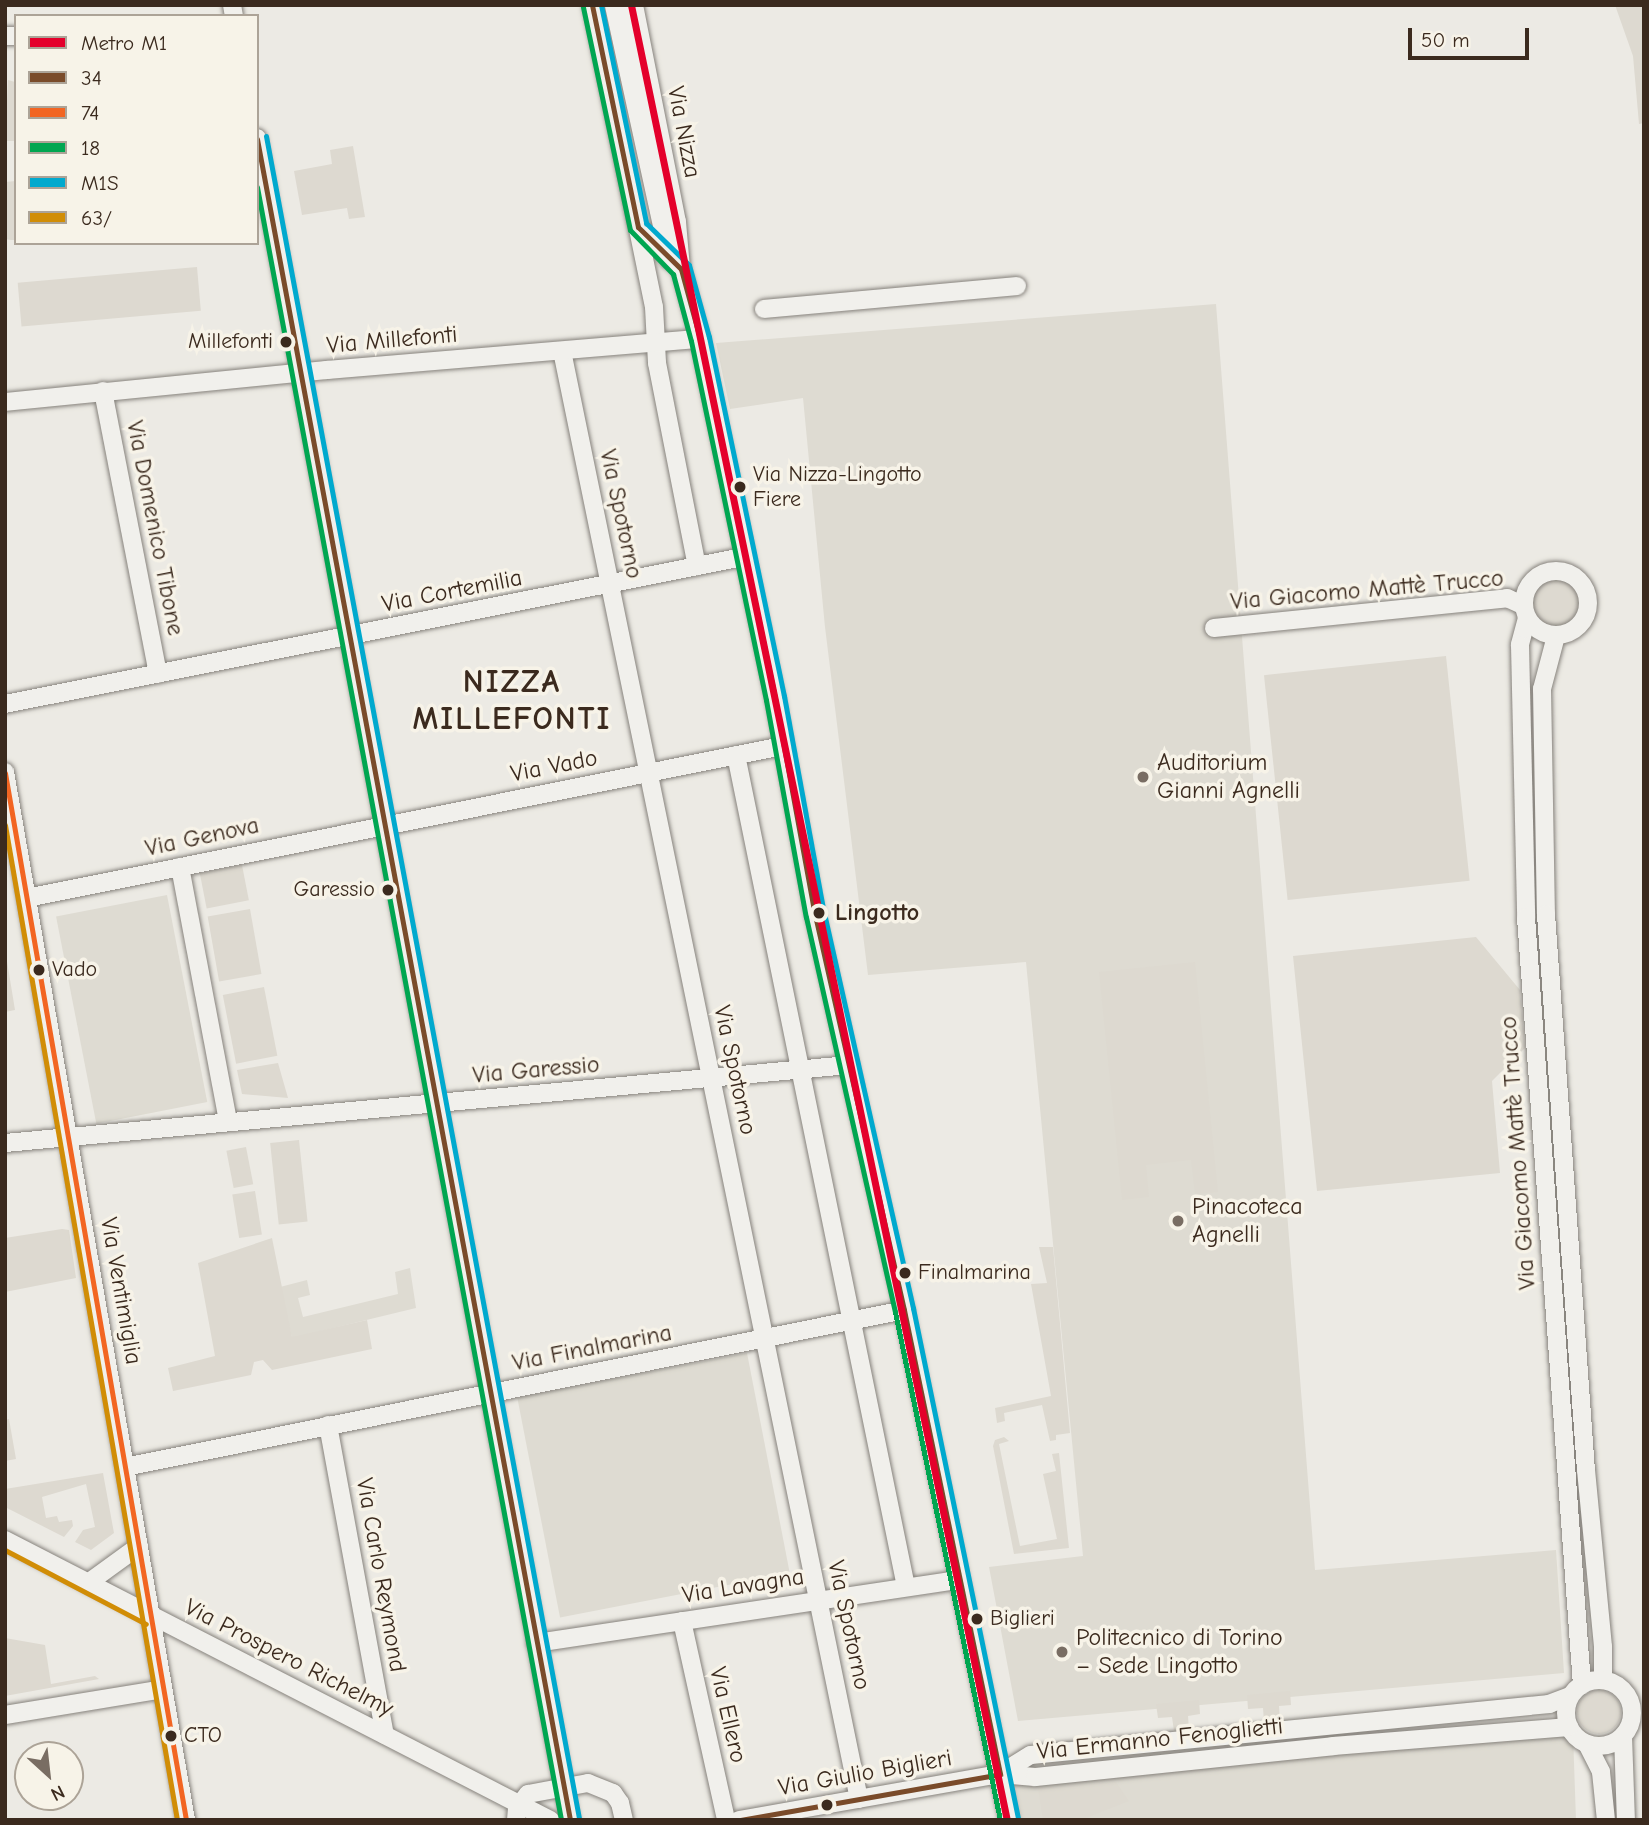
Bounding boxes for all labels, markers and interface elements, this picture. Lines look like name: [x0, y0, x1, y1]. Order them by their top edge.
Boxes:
legend: [14, 14, 259, 245]
scale bar: [1411, 14, 1532, 58]
text: 50 m: [1421, 28, 1470, 52]
text: Metro M1: [81, 31, 167, 55]
text: 34: [81, 66, 102, 90]
street label: Via Nizza: [661, 84, 707, 180]
text: 74: [81, 101, 99, 125]
text: 18: [81, 136, 100, 160]
text: M1S: [81, 171, 119, 195]
text: 63/: [81, 206, 112, 230]
street label: Via Millefonti: [325, 320, 459, 360]
place label: Millefonti: [188, 329, 273, 355]
marker: Millefonti: [279, 335, 293, 349]
street label: Via Domenico Tibone: [120, 418, 190, 638]
street label: Via Spotorno: [593, 447, 649, 581]
place label: Via Nizza-Lingotto Fiere: [753, 461, 922, 512]
marker: Via Nizza-Lingotto Fiere: [733, 480, 747, 494]
street label: Via Cortemilia: [379, 563, 525, 619]
street label: Via Giacomo Mattè Trucco: [1229, 564, 1505, 616]
district label: NIZZA MILLEFONTI: [414, 664, 610, 739]
street label: Via Vado: [508, 743, 600, 789]
place label: Auditorium Gianni Agnelli: [1157, 749, 1300, 805]
marker: Auditorium Gianni Agnelli: [1135, 769, 1151, 785]
street label: Via Genova: [142, 811, 262, 863]
place label: Garessio: [294, 877, 375, 903]
marker: Garessio: [381, 883, 395, 897]
place label: Lingotto: [835, 899, 919, 927]
marker: Lingotto: [809, 903, 829, 923]
place label: Vado: [52, 957, 97, 983]
marker: Vado: [32, 963, 46, 977]
street label: Via Spotorno: [707, 1003, 763, 1137]
street label: Via Giacomo Mattè Trucco: [1494, 1015, 1542, 1291]
street label: Via Garessio: [471, 1050, 601, 1090]
place label: Pinacoteca Agnelli: [1192, 1193, 1303, 1249]
marker: Pinacoteca Agnelli: [1170, 1213, 1186, 1229]
street label: Via Ventimiglia: [94, 1215, 148, 1367]
place label: Finalmarina: [918, 1260, 1031, 1286]
marker: Finalmarina: [898, 1266, 912, 1280]
street label: Via Finalmarina: [510, 1318, 674, 1378]
street label: Via Carlo Reymond: [350, 1476, 412, 1674]
street label: Via Spotorno: [821, 1558, 877, 1692]
street label: Via Lavagna: [680, 1562, 806, 1610]
street label: Via Prospero Richelmy: [180, 1593, 398, 1723]
place label: Biglieri: [990, 1606, 1055, 1632]
marker: Biglieri: [970, 1612, 984, 1626]
place label: Politecnico di Torino – Sede Lingotto: [1076, 1624, 1283, 1680]
marker: Politecnico di Torino – Sede Lingotto: [1054, 1644, 1070, 1660]
street label: Via Ellero: [703, 1664, 753, 1766]
street label: Via Ermanno Fenoglietti: [1036, 1712, 1284, 1766]
place label: CTO: [184, 1723, 222, 1749]
marker: CTO: [164, 1729, 178, 1743]
north arrow: [14, 1741, 84, 1811]
street label: Via Giulio Biglieri: [776, 1744, 954, 1802]
text: N: [47, 1780, 68, 1806]
unlabelled marker: [820, 1798, 834, 1812]

